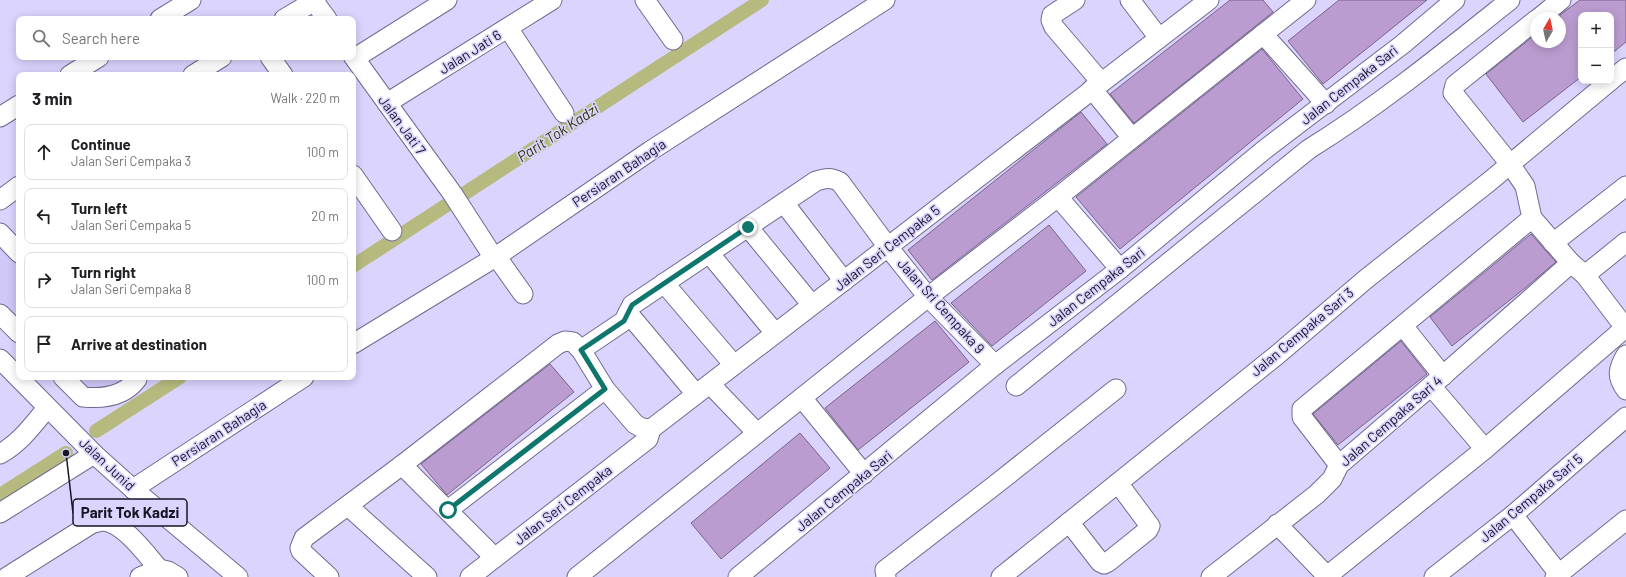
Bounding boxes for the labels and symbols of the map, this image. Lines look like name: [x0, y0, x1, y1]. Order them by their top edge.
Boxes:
north arrow: [1530, 12, 1566, 48]
street label: Jalan Jati 6: [436, 26, 504, 77]
street label: Jalan Cempaka Sari: [1297, 41, 1401, 128]
street label: Jalan Jati 7: [375, 92, 430, 158]
water label: Parit Tok Kadzi: [513, 99, 602, 165]
street label: Persiaran Bahagia: [569, 135, 669, 210]
street label: Jalan Seri Cempaka 5: [830, 201, 943, 294]
route end: [739, 218, 757, 236]
street label: Jalan Cempaka Sari: [1044, 243, 1148, 330]
street label: Jalan Sri Cempaka 9: [894, 255, 989, 357]
street label: Jalan Cempaka Sari 3: [1247, 284, 1357, 380]
street label: Jalan Cempaka Sari 4: [1336, 372, 1445, 470]
street label: Persiaran Bahagia: [168, 396, 269, 469]
street label: Jalan Junid: [76, 433, 139, 494]
street label: Jalan Cempaka Sari: [792, 447, 895, 535]
street label: Jalan Cempaka Sari 5: [1476, 450, 1586, 546]
street label: Jalan Seri Cempaka: [510, 461, 615, 548]
callout: Parit Tok Kadzi: [73, 499, 187, 526]
route start: [439, 501, 457, 519]
text: Parit Tok Kadzi: [81, 503, 179, 521]

